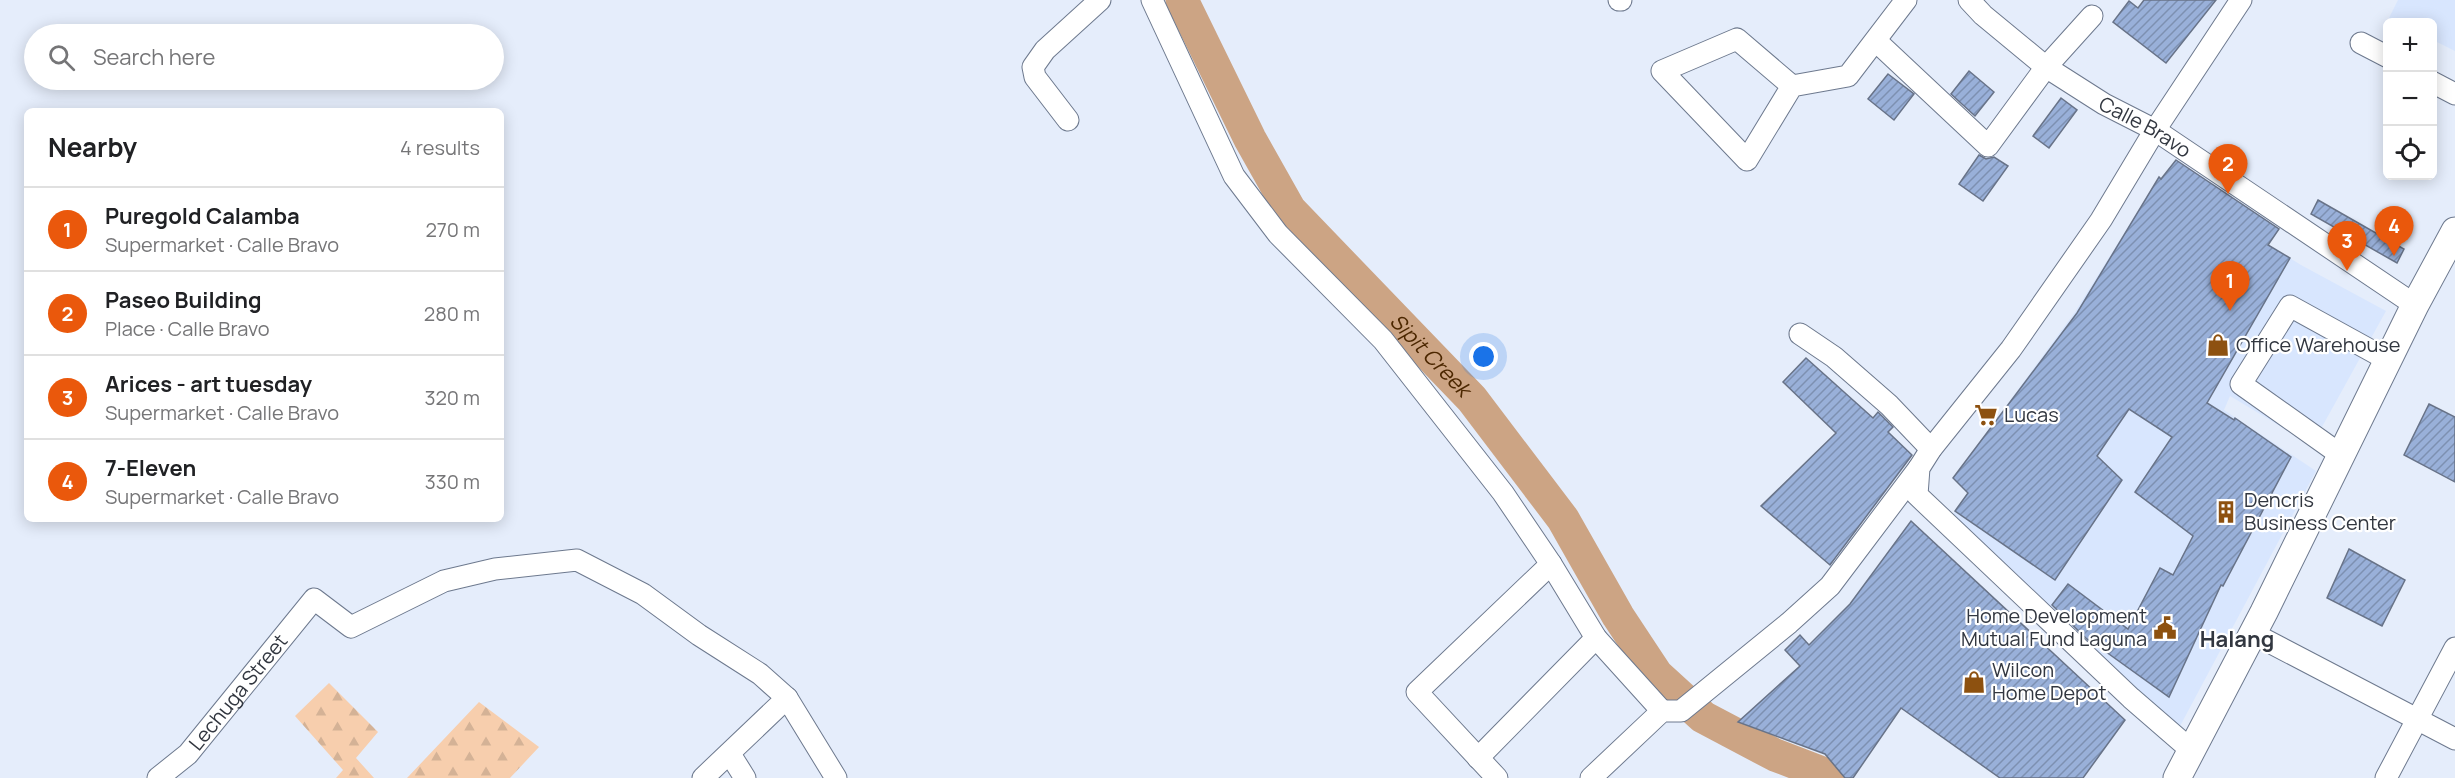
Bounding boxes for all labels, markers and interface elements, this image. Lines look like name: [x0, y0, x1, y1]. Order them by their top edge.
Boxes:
map controls: [2383, 18, 2437, 180]
button: +: [2383, 18, 2437, 72]
search box: [24, 24, 504, 90]
icon: search: [45, 41, 78, 74]
text: Search here: [93, 42, 215, 72]
button: −: [2383, 72, 2437, 126]
street label: Calle Bravo: [2095, 90, 2197, 164]
button: locate: [2383, 126, 2437, 180]
text: Nearby: [48, 129, 137, 165]
text: 4 results: [400, 134, 480, 161]
pin: 2: [2208, 144, 2248, 194]
text: Puregold Calamba: [105, 201, 300, 231]
pin: 4: [2374, 206, 2414, 256]
text: 1: [63, 216, 72, 243]
text: 270 m: [425, 216, 480, 243]
pin: 3: [2328, 222, 2366, 271]
text: Supermarket · Calle Bravo: [105, 231, 339, 258]
pin: 1: [2210, 262, 2250, 311]
text: Paseo Building: [105, 285, 262, 315]
text: 2: [62, 300, 73, 327]
text: 280 m: [424, 300, 480, 327]
water label: Sipit Creek: [1384, 307, 1479, 404]
text: Place · Calle Bravo: [105, 315, 270, 342]
place label: Office Warehouse: [2236, 331, 2401, 358]
shop icon: Office Warehouse: [2205, 332, 2231, 358]
your location: [1469, 342, 1498, 371]
text: Arices - art tuesday: [105, 369, 312, 399]
text: 3: [62, 384, 73, 411]
text: 320 m: [424, 384, 480, 411]
text: Supermarket · Calle Bravo: [105, 399, 339, 426]
place label: Lucas: [2004, 401, 2059, 428]
supermarket icon: Lucas: [1973, 402, 1999, 428]
text: 7-Eleven: [105, 453, 196, 483]
text: 4: [61, 468, 74, 495]
text: 330 m: [425, 468, 480, 495]
text: Supermarket · Calle Bravo: [105, 483, 339, 510]
place label: Dencris Business Center: [2244, 486, 2396, 536]
building icon: Dencris Business Center: [2213, 499, 2239, 525]
place label: Home Development Mutual Fund Laguna: [1961, 602, 2147, 652]
public building icon: Home Development Mutual Fund Laguna: [2152, 615, 2178, 641]
district label: Halang: [2200, 624, 2274, 654]
street label: Lechuga Street: [182, 628, 293, 756]
place label: Wilcon Home Depot: [1992, 656, 2107, 706]
shop icon: Wilcon Home Depot: [1961, 669, 1987, 695]

